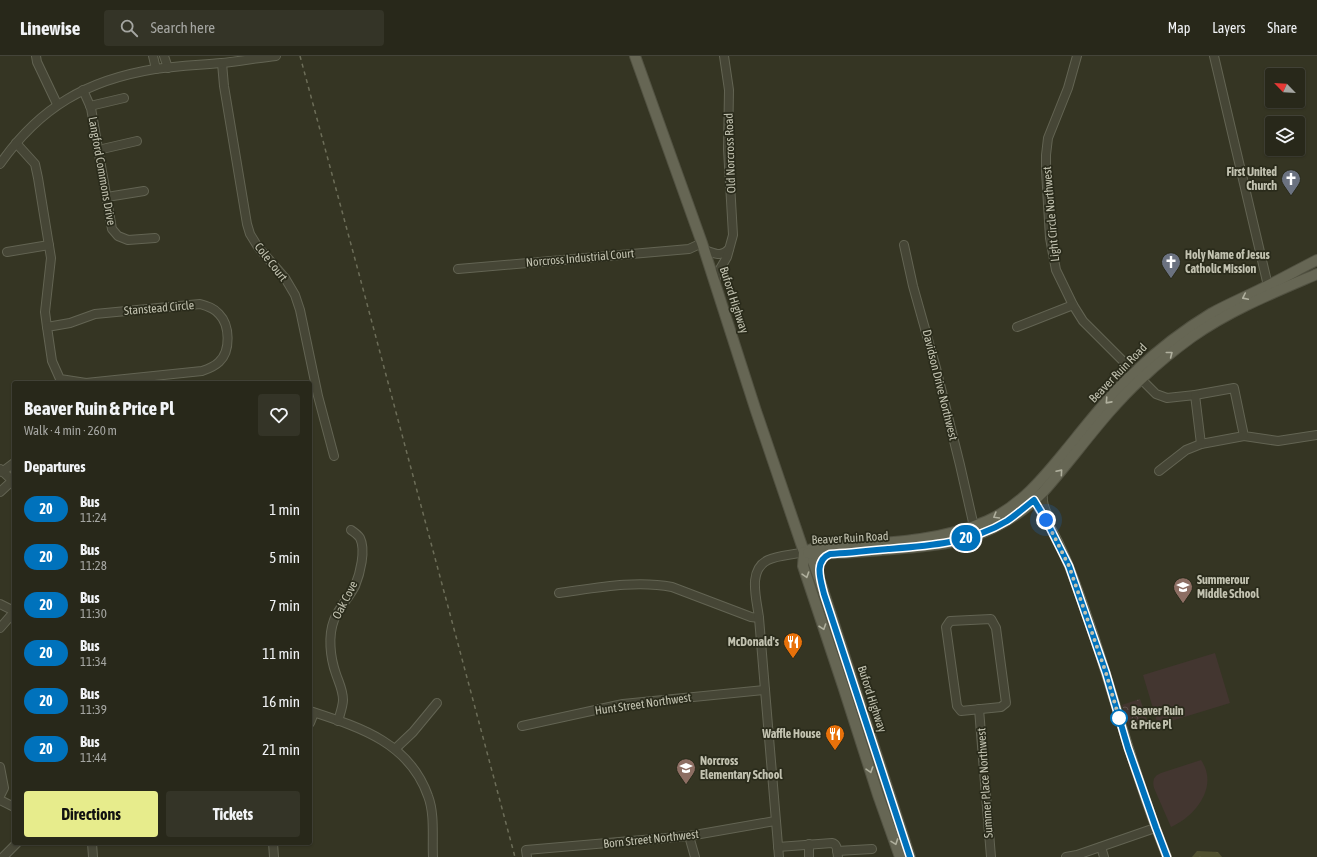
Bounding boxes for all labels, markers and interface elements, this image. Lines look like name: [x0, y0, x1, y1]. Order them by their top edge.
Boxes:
search box: [104, 10, 384, 46]
text: Linewise: [20, 17, 80, 39]
icon: search: [118, 17, 140, 39]
text: Search here: [150, 19, 215, 36]
text: Map: [1168, 20, 1190, 36]
text: Layers: [1212, 20, 1245, 36]
text: Share: [1267, 20, 1297, 36]
north arrow: [1265, 68, 1305, 108]
map controls: [1265, 68, 1305, 156]
street label: Old Norcross Road: [722, 113, 738, 193]
street label: Langford Commons Drive: [86, 116, 118, 226]
button: layers: [1265, 116, 1305, 156]
street label: Light Circle Northwest: [1040, 165, 1062, 262]
place label: First United Church: [1226, 165, 1277, 193]
church icon: First United Church: [1280, 168, 1302, 196]
street label: Cole Court: [252, 240, 291, 284]
street label: Norcross Industrial Court: [525, 246, 635, 270]
place label: Holy Name of Jesus Catholic Mission: [1185, 248, 1271, 276]
church icon: Holy Name of Jesus Catholic Mission: [1160, 251, 1182, 279]
street label: Buford Highway: [717, 265, 751, 335]
one-way arrow: [1242, 292, 1249, 300]
street label: Stanstead Circle: [123, 298, 195, 318]
street label: Davidson Drive Northwest: [919, 328, 961, 442]
street label: Beaver Ruin Road: [1086, 340, 1150, 406]
one-way arrow: [1166, 351, 1173, 358]
button: heart: [258, 394, 300, 436]
one-way arrow: [1105, 396, 1112, 404]
text: Beaver Ruin & Price Pl: [24, 397, 174, 419]
text: Walk · 4 min · 260 m: [24, 423, 117, 438]
text: Departures: [24, 458, 86, 475]
one-way arrow: [1055, 469, 1062, 476]
text: Bus: [80, 493, 100, 510]
text: 20: [39, 501, 53, 517]
text: 1 min: [269, 501, 300, 518]
text: 11:24: [80, 510, 107, 525]
your location: [1036, 510, 1056, 530]
one-way arrow: [993, 511, 1000, 518]
line badge: 20: [948, 525, 984, 551]
street label: Beaver Ruin Road: [811, 529, 889, 547]
text: 20: [959, 530, 973, 546]
text: Bus: [80, 541, 100, 558]
text: 20: [39, 549, 53, 565]
text: 5 min: [269, 549, 300, 566]
text: 11:28: [80, 558, 107, 573]
one-way arrow: [801, 572, 810, 579]
place label: Summerour Middle School: [1197, 573, 1260, 601]
school or university icon: Summerour Middle School: [1172, 576, 1194, 604]
street label: Oak Cove: [330, 579, 360, 621]
text: Bus: [80, 589, 100, 606]
text: 20: [39, 597, 53, 613]
text: 7 min: [269, 597, 300, 614]
text: 11:30: [80, 606, 107, 621]
one-way arrow: [818, 623, 826, 630]
restaurant icon: McDonald's: [782, 631, 804, 659]
place label: McDonald's: [728, 635, 780, 649]
text: Bus: [80, 637, 100, 654]
text: 20: [39, 645, 53, 661]
text: 11 min: [262, 645, 300, 662]
text: 11:34: [80, 654, 107, 669]
street label: Buford Highway: [855, 664, 889, 734]
text: Bus: [80, 685, 100, 702]
street label: Hunt Street Northwest: [594, 690, 693, 718]
text: 20: [39, 693, 53, 709]
text: 16 min: [262, 693, 300, 710]
text: 11:39: [80, 702, 107, 717]
place label: Beaver Ruin & Price Pl: [1131, 704, 1184, 732]
marker: Beaver Ruin & Price Pl: [1110, 709, 1128, 727]
restaurant icon: Waffle House: [824, 723, 846, 751]
place label: Waffle House: [761, 727, 822, 741]
street label: Summer Place Northwest: [974, 727, 996, 839]
text: Bus: [80, 733, 100, 750]
text: 20: [39, 741, 53, 757]
text: 21 min: [262, 741, 300, 758]
text: 11:44: [80, 750, 107, 765]
place label: Norcross Elementary School: [700, 754, 783, 782]
school or university icon: Norcross Elementary School: [675, 757, 697, 785]
one-way arrow: [865, 767, 874, 774]
button: Directions: [24, 791, 158, 837]
button: Tickets: [166, 791, 300, 837]
street label: Born Street Northwest: [603, 827, 700, 851]
one-way arrow: [890, 838, 898, 845]

